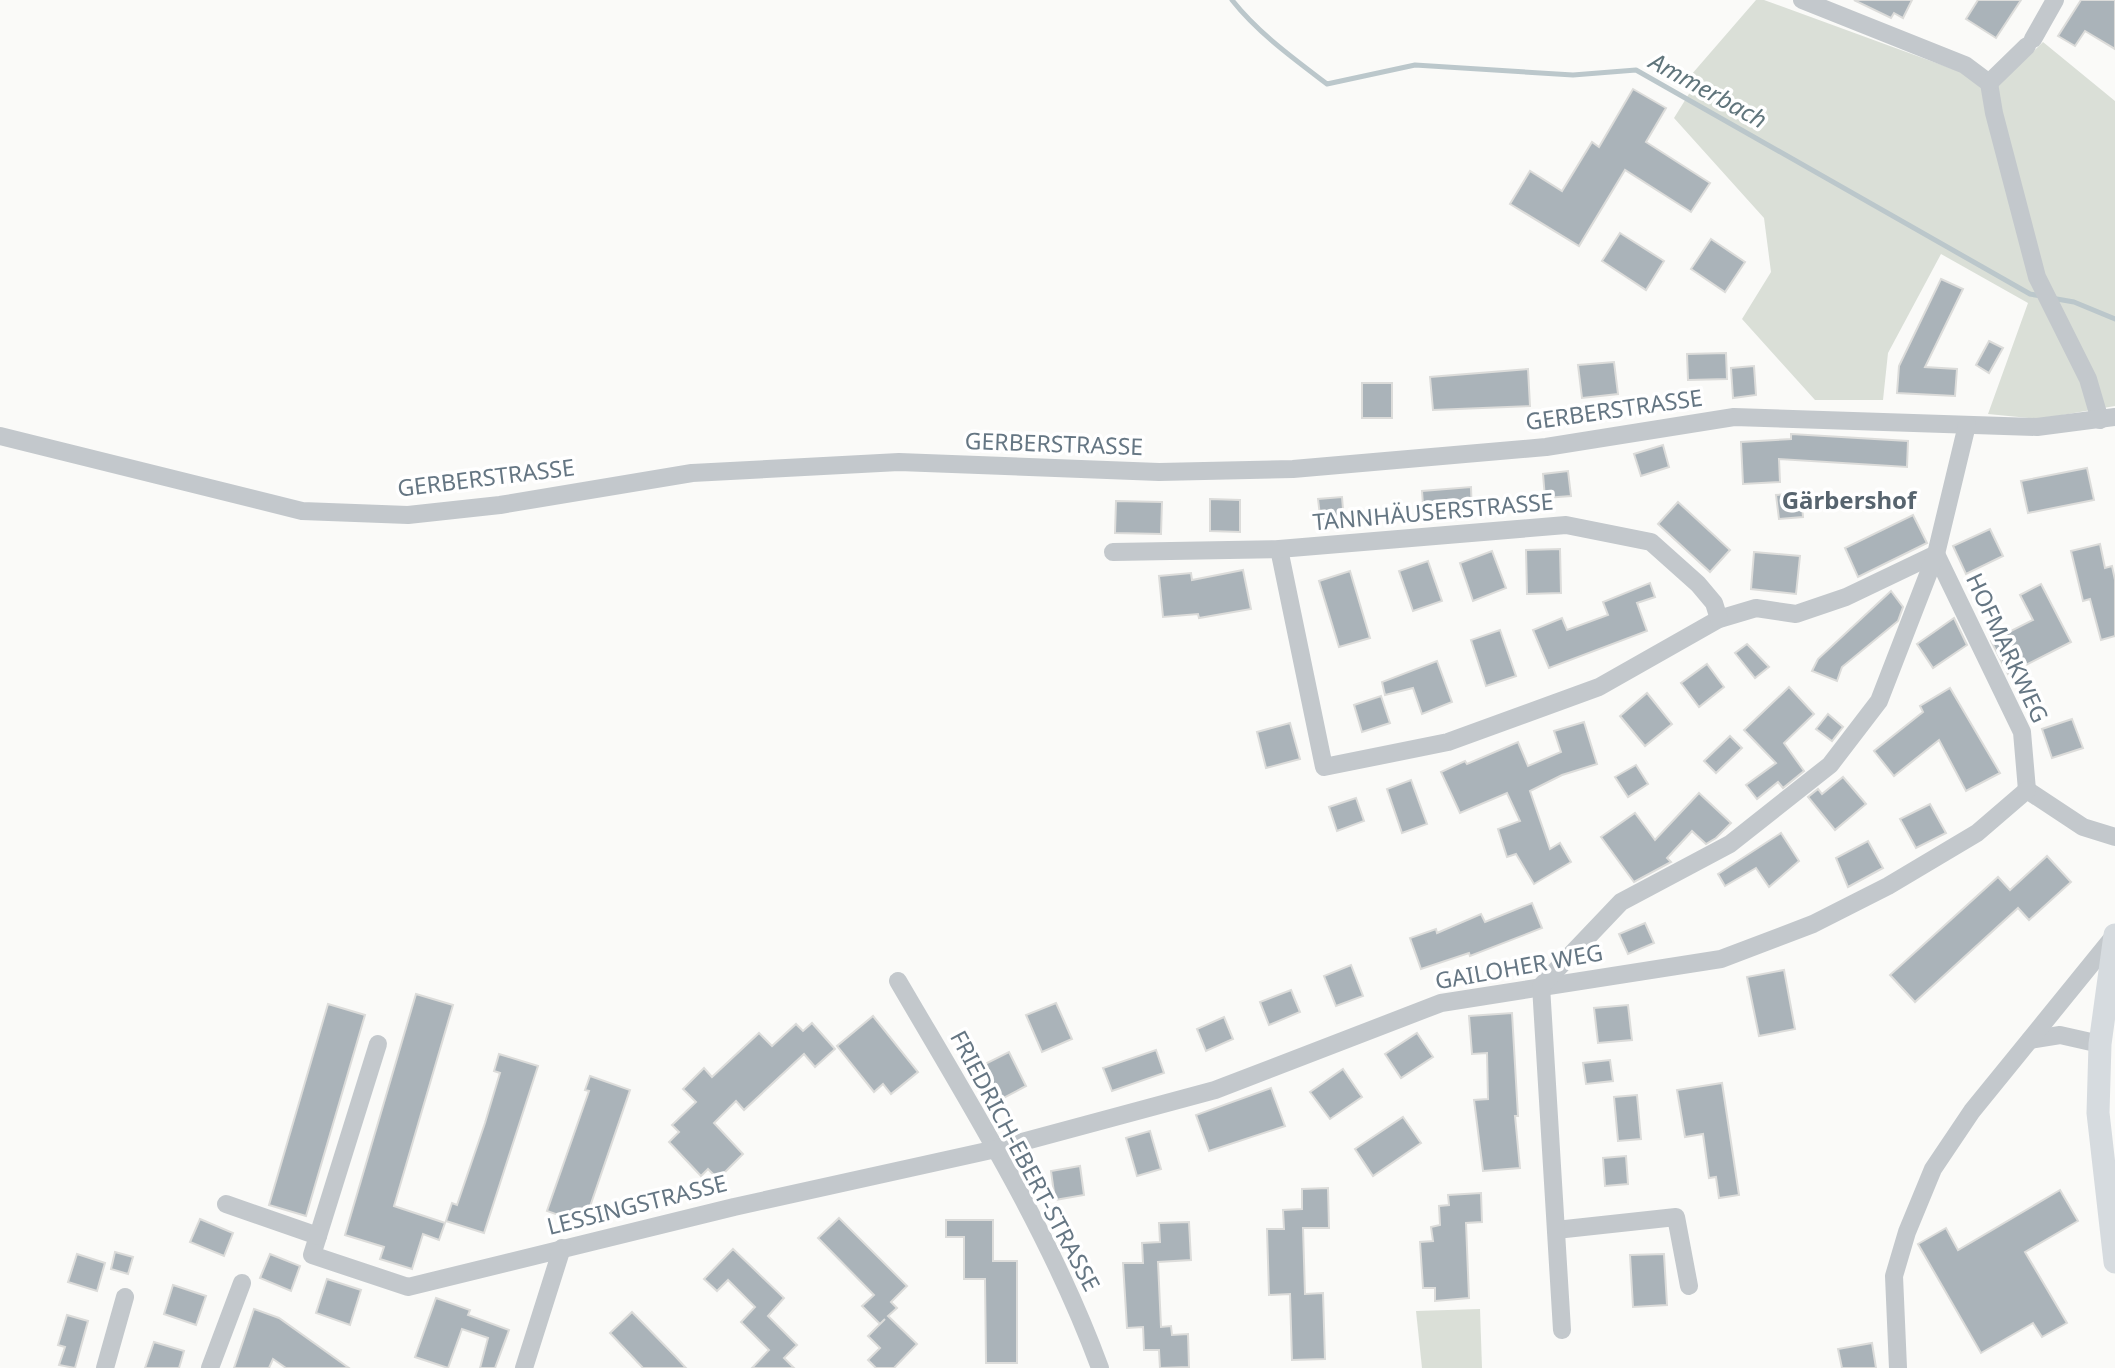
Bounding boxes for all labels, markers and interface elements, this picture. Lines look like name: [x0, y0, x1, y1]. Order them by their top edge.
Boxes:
water label: Ammerbach: [1642, 43, 1773, 135]
street label: GERBERSTRASSE: [1523, 381, 1704, 437]
street label: GERBERSTRASSE: [964, 424, 1144, 462]
street label: GERBERSTRASSE: [395, 450, 576, 504]
district label: Gärbershof: [1782, 483, 1918, 516]
street label: TANNHÄUSERSTRASSE: [1311, 485, 1555, 537]
street label: HOFMARKWEG: [1959, 567, 2057, 728]
street label: GAILOHER WEG: [1432, 936, 1605, 997]
street label: FRIEDRICH-EBERT-STRASSE: [943, 1024, 1108, 1297]
street label: LESSINGSTRASSE: [543, 1166, 730, 1242]

